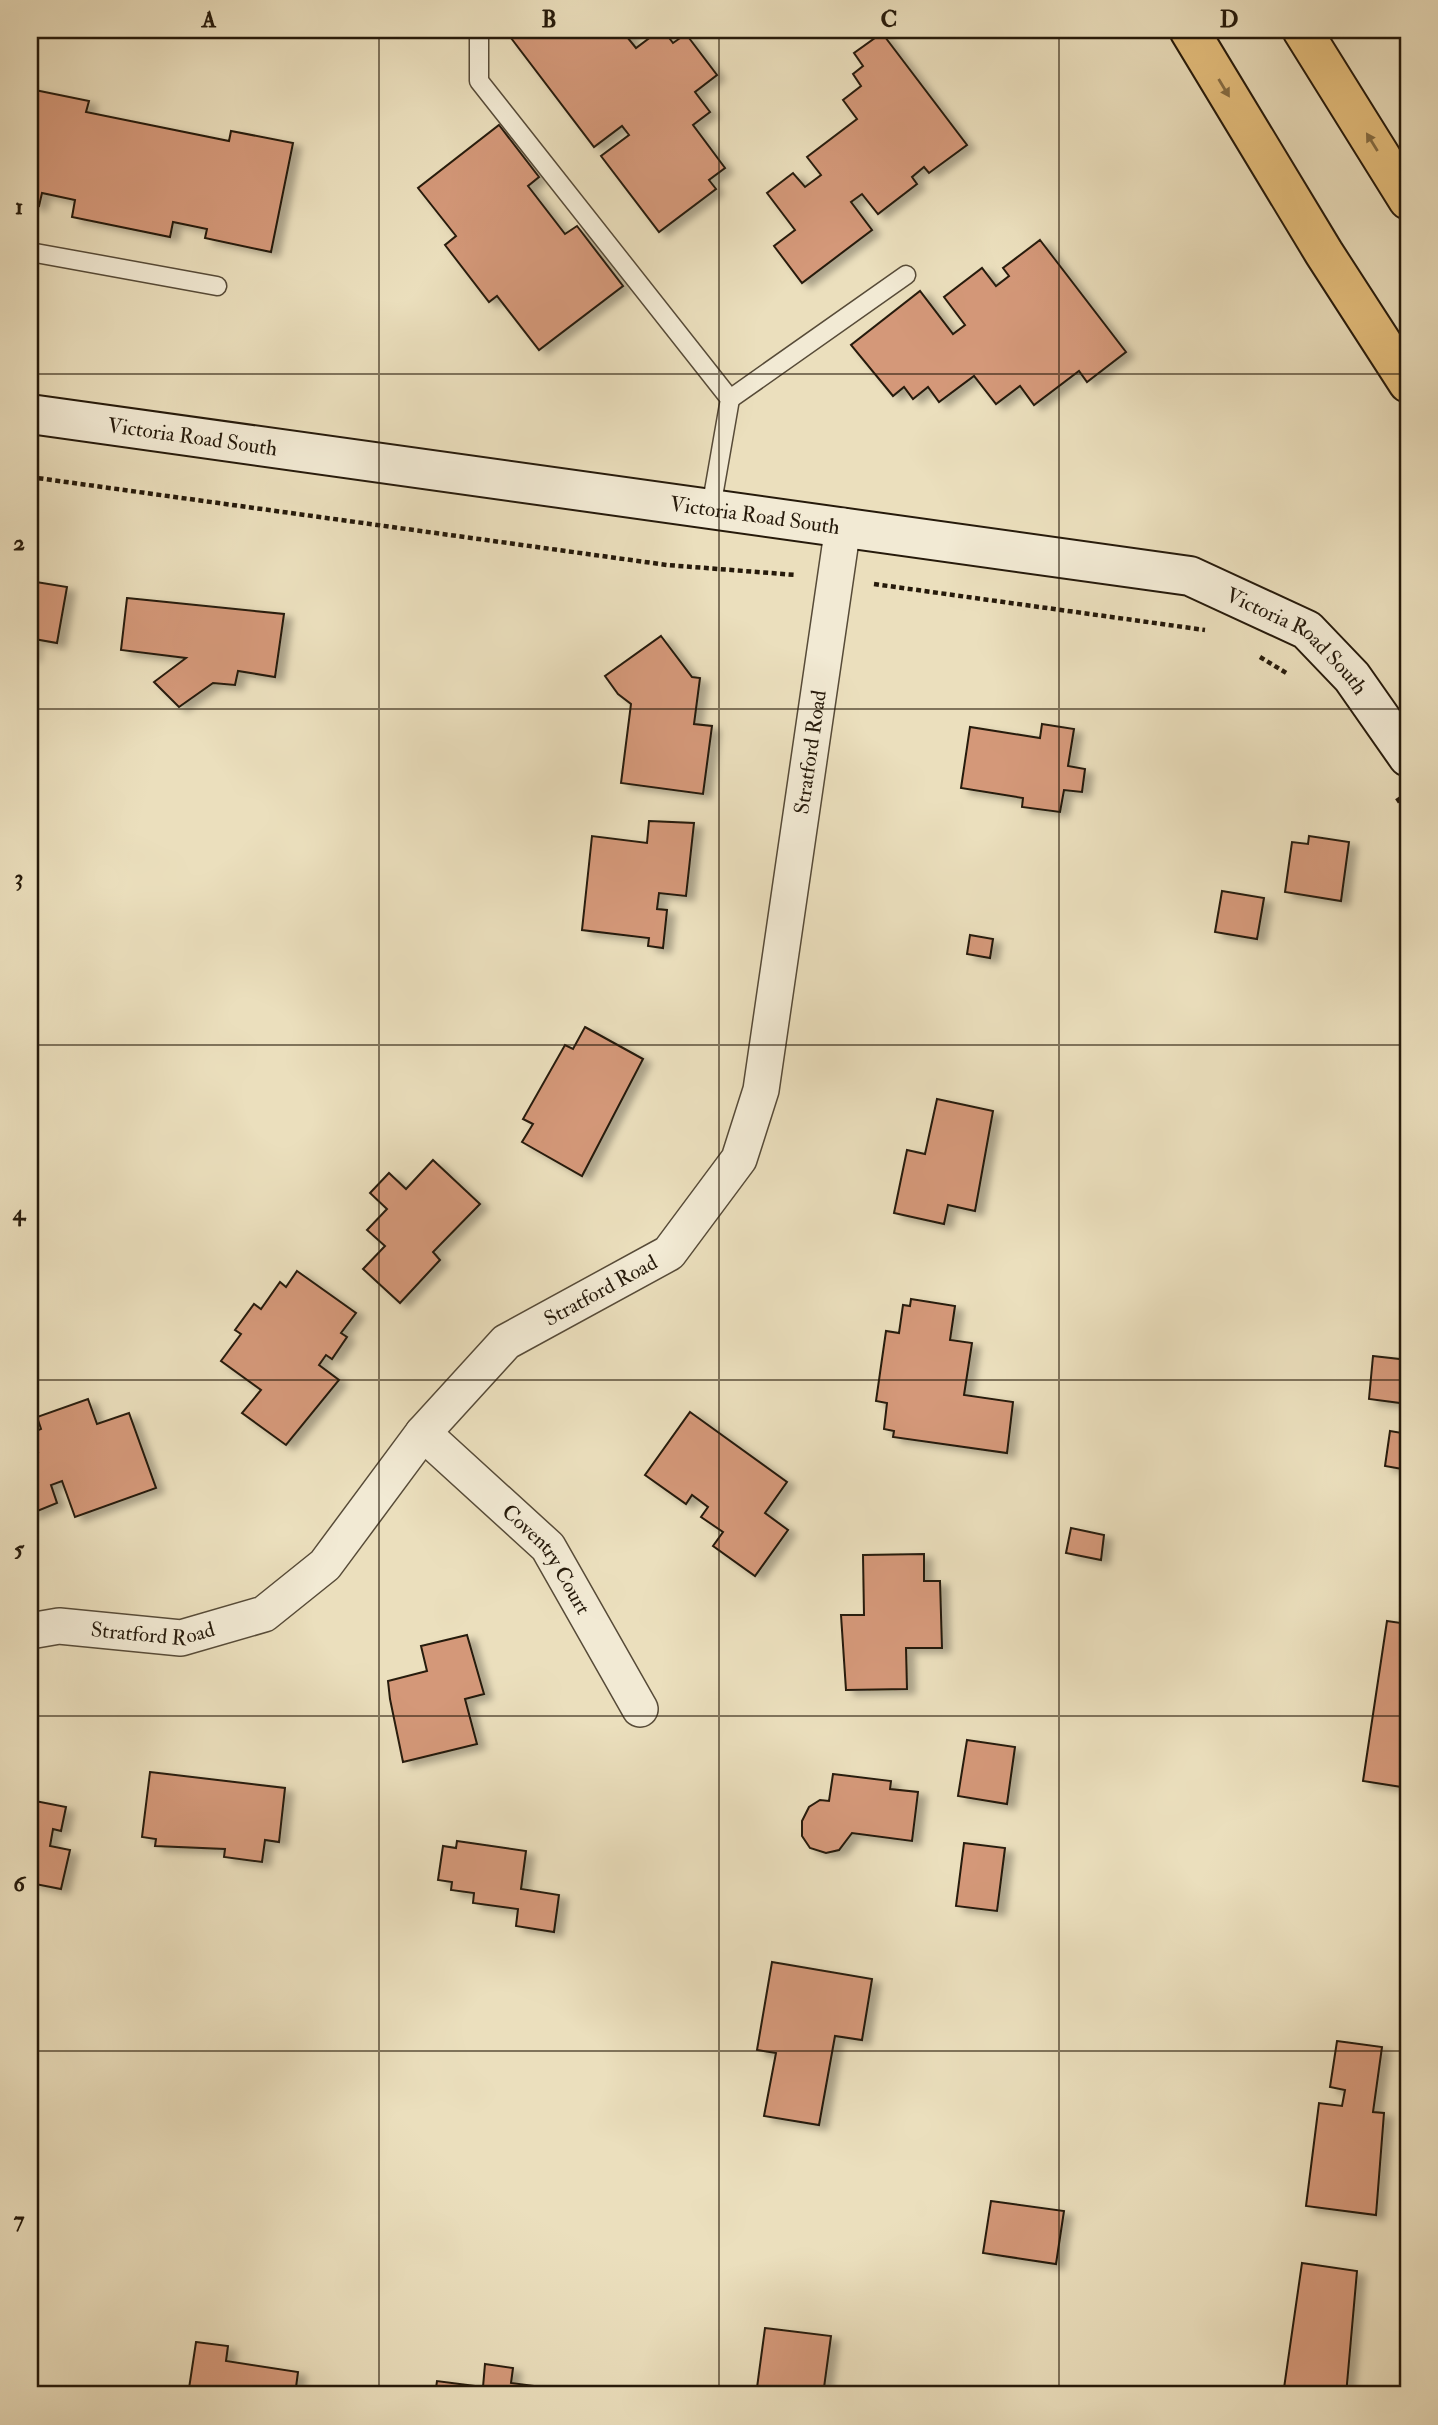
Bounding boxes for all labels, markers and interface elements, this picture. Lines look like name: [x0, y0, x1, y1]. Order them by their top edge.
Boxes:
text: A: [201, 5, 217, 34]
text: B: [541, 5, 557, 34]
text: C: [881, 5, 897, 34]
text: D: [1220, 5, 1238, 34]
one-way arrow: [1218, 79, 1231, 98]
one-way arrow: [1366, 133, 1379, 152]
text: 1: [15, 192, 23, 221]
street label: Victoria Road South: [106, 412, 279, 462]
street label: Victoria Road South: [668, 491, 841, 541]
text: 2: [13, 528, 25, 557]
street label: Victoria Road South: [1222, 581, 1373, 700]
street label: Stratford Road: [788, 688, 833, 816]
text: 3: [15, 863, 23, 892]
text: 4: [12, 1198, 27, 1227]
street label: Stratford Road: [540, 1249, 663, 1333]
street label: Coventry Court: [496, 1499, 597, 1620]
text: 5: [14, 1534, 25, 1563]
street label: Stratford Road: [90, 1616, 219, 1653]
text: 6: [13, 1869, 27, 1898]
text: 7: [14, 2205, 25, 2234]

